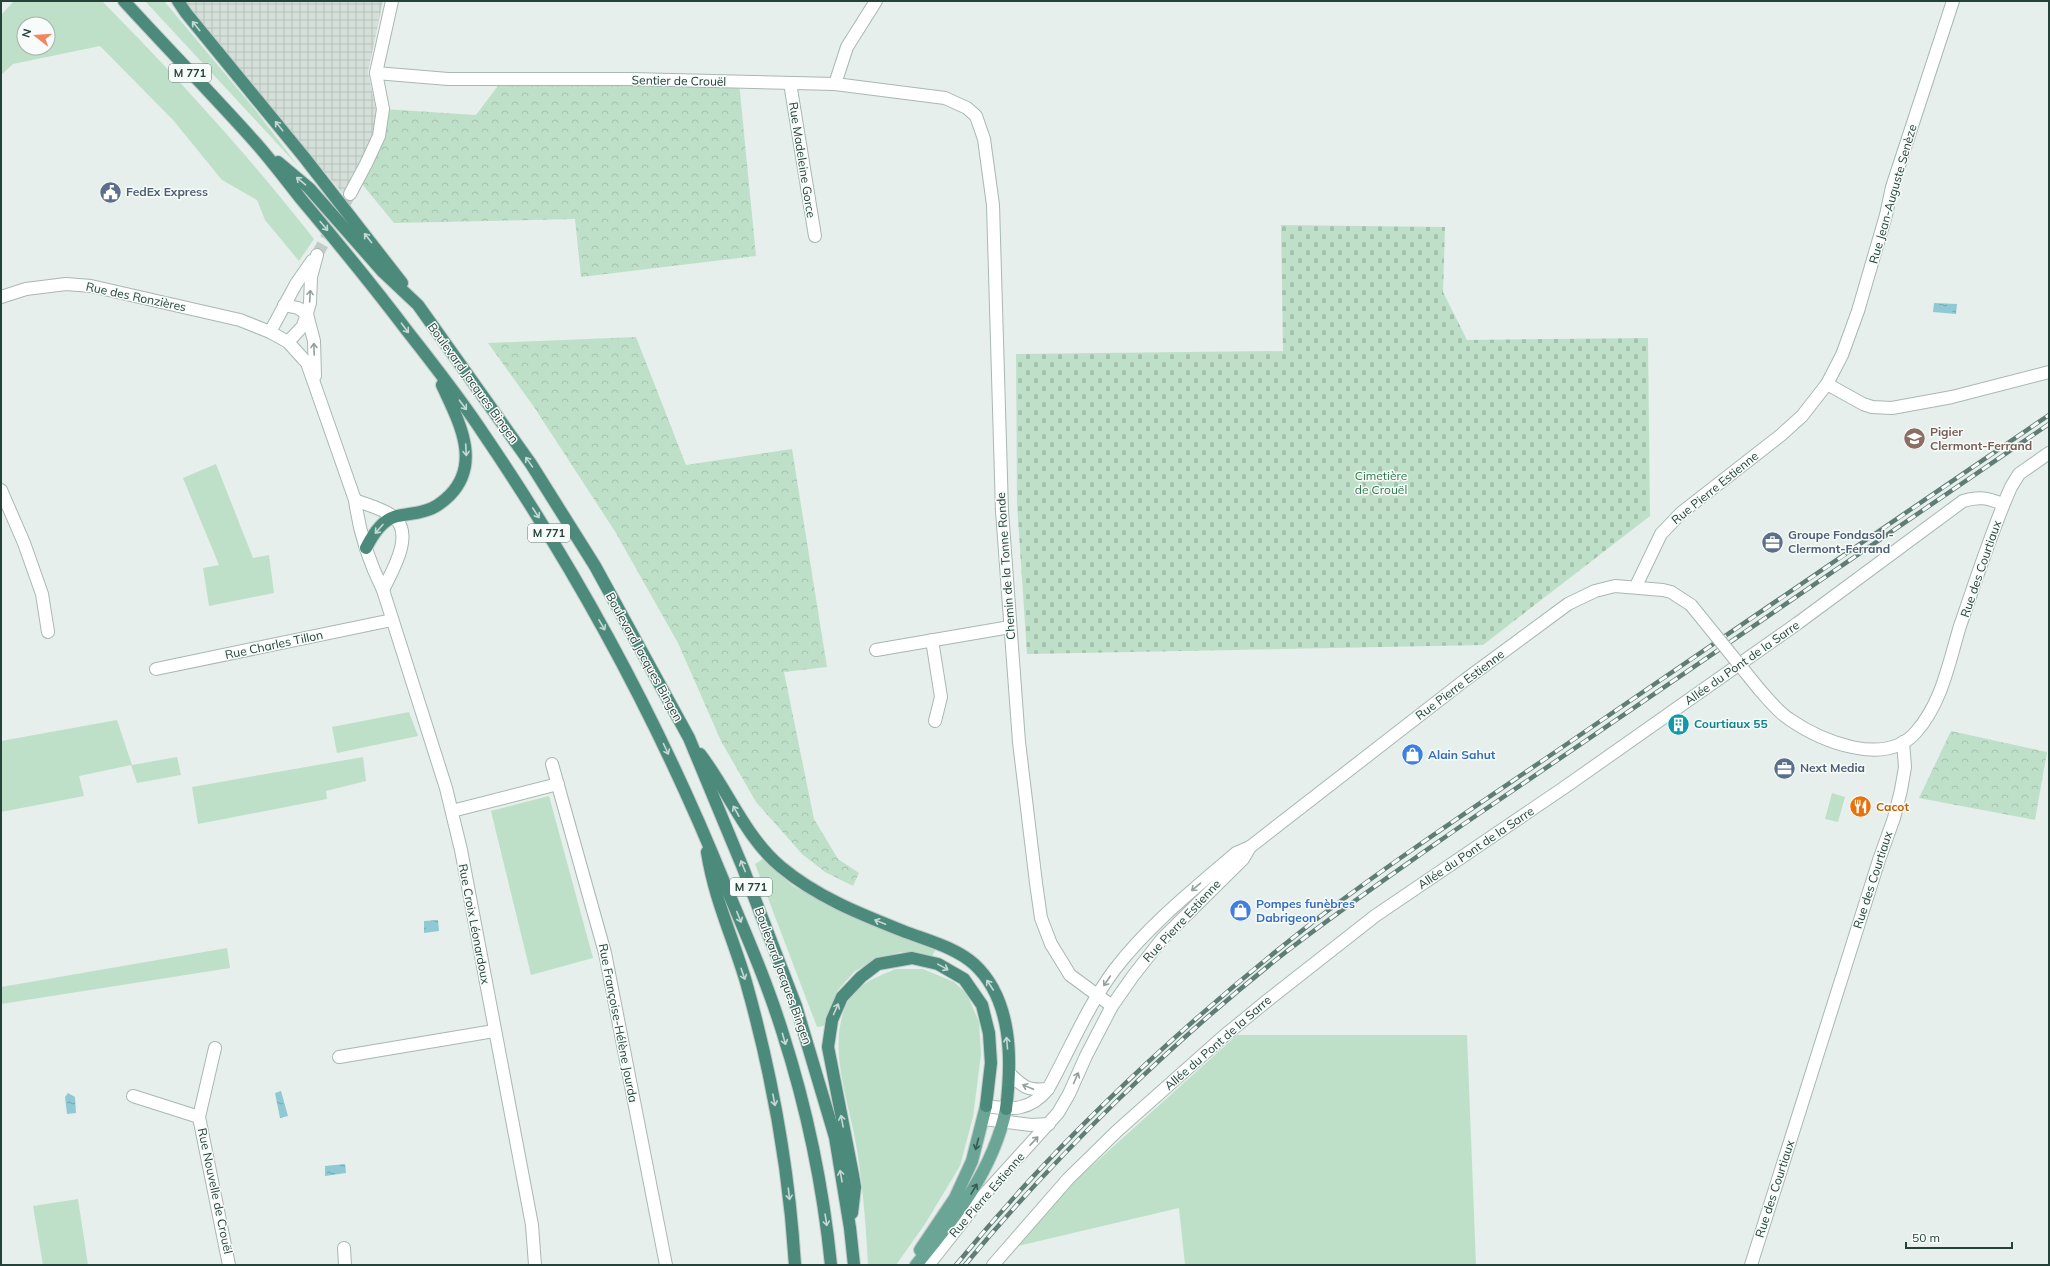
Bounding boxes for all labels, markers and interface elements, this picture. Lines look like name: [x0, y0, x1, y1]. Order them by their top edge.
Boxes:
north arrow: [16, 16, 56, 56]
one-way arrow: [192, 21, 201, 31]
text: N: [19, 27, 34, 39]
road number: M 771: [169, 64, 211, 82]
street label: Sentier de Crouël: [632, 72, 726, 89]
street label: Rue Madeleine Gorce: [786, 101, 819, 219]
one-way arrow: [275, 121, 283, 132]
street label: Rue Jean-Auguste Senèze: [1865, 122, 1920, 265]
one-way arrow: [295, 176, 306, 185]
public building icon: FedEx Express: [97, 179, 123, 205]
place label: FedEx Express: [126, 184, 208, 199]
one-way arrow: [320, 221, 329, 232]
one-way arrow: [363, 233, 372, 244]
street label: Rue des Ronzières: [85, 279, 188, 314]
one-way arrow: [306, 290, 314, 303]
street label: Boulevard Jacques Bingen: [425, 320, 522, 446]
one-way arrow: [401, 322, 409, 333]
one-way arrow: [310, 343, 318, 356]
one-way arrow: [459, 399, 467, 410]
place label: Pigier Clermont-Ferrand: [1930, 424, 2032, 453]
school or university icon: Pigier Clermont-Ferrand: [1902, 426, 1928, 452]
one-way arrow: [462, 443, 470, 456]
street label: Rue Pierre Estienne: [1668, 448, 1761, 527]
one-way arrow: [525, 457, 533, 468]
park label: Cimetière de Crouël: [1355, 468, 1407, 497]
street label: Chemin de la Tonne Ronde: [993, 492, 1018, 640]
one-way arrow: [532, 507, 540, 519]
street label: Rue des Courtiaux: [1957, 518, 2004, 619]
one-way arrow: [375, 523, 384, 533]
road number: M 771: [528, 524, 570, 542]
place label: Groupe Fondasol - Clermont-Ferrand: [1788, 527, 1894, 556]
office icon: Groupe Fondasol - Clermont-Ferrand: [1760, 529, 1786, 555]
street label: Boulevard Jacques Bingen: [603, 590, 686, 724]
street label: Allée du Pont de la Sarre: [1681, 617, 1802, 708]
one-way arrow: [598, 619, 606, 631]
street label: Rue Charles Tillon: [223, 627, 324, 662]
street label: Rue Pierre Estienne: [1412, 646, 1507, 723]
building icon: Courtiaux 55: [1666, 711, 1692, 737]
place label: Courtiaux 55: [1694, 716, 1768, 731]
shop icon: Alain Sahut: [1400, 742, 1426, 768]
one-way arrow: [663, 743, 670, 755]
place label: Alain Sahut: [1428, 747, 1496, 762]
office icon: Next Media: [1771, 755, 1797, 781]
place label: Next Media: [1800, 760, 1865, 775]
restaurant icon: Cacot: [1847, 794, 1873, 820]
place label: Cacot: [1876, 799, 1909, 814]
street label: Allée du Pont de la Sarre: [1415, 803, 1537, 892]
one-way arrow: [732, 805, 740, 817]
street label: Rue des Courtiaux: [1850, 829, 1896, 930]
one-way arrow: [738, 861, 746, 873]
street label: Rue Croix Léonardoux: [455, 862, 494, 986]
street label: Rue Pierre Estienne: [1140, 876, 1224, 965]
road number: M 771: [730, 878, 772, 896]
one-way arrow: [1191, 882, 1202, 891]
place label: Pompes funèbres Dabrigeon: [1256, 896, 1355, 925]
shop icon: Pompes funèbres Dabrigeon: [1227, 898, 1253, 924]
street label: Boulevard Jacques Bingen: [752, 905, 815, 1046]
one-way arrow: [735, 910, 743, 922]
one-way arrow: [875, 917, 887, 925]
street label: Rue Françoise-Hélène Jourda: [596, 942, 641, 1104]
one-way arrow: [937, 964, 949, 972]
one-way arrow: [740, 968, 748, 980]
one-way arrow: [1103, 975, 1111, 986]
one-way arrow: [986, 980, 994, 991]
street label: Allée du Pont de la Sarre: [1161, 992, 1274, 1093]
one-way arrow: [833, 1004, 841, 1016]
one-way arrow: [781, 1032, 789, 1045]
one-way arrow: [1003, 1037, 1011, 1050]
one-way arrow: [1073, 1073, 1080, 1085]
one-way arrow: [1022, 1083, 1034, 1090]
one-way arrow: [770, 1093, 778, 1106]
one-way arrow: [838, 1115, 846, 1128]
street label: Rue Nouvelle de Crouël: [195, 1127, 236, 1255]
one-way arrow: [973, 1137, 980, 1150]
one-way arrow: [1029, 1137, 1038, 1147]
street label: Rue des Courtiaux: [1752, 1138, 1798, 1239]
street label: Rue Pierre Estienne: [946, 1149, 1028, 1240]
one-way arrow: [837, 1170, 845, 1183]
one-way arrow: [970, 1183, 978, 1195]
one-way arrow: [785, 1187, 793, 1200]
one-way arrow: [822, 1213, 830, 1226]
scale bar: [1906, 1224, 2012, 1250]
text: 50 m: [1912, 1230, 1940, 1245]

